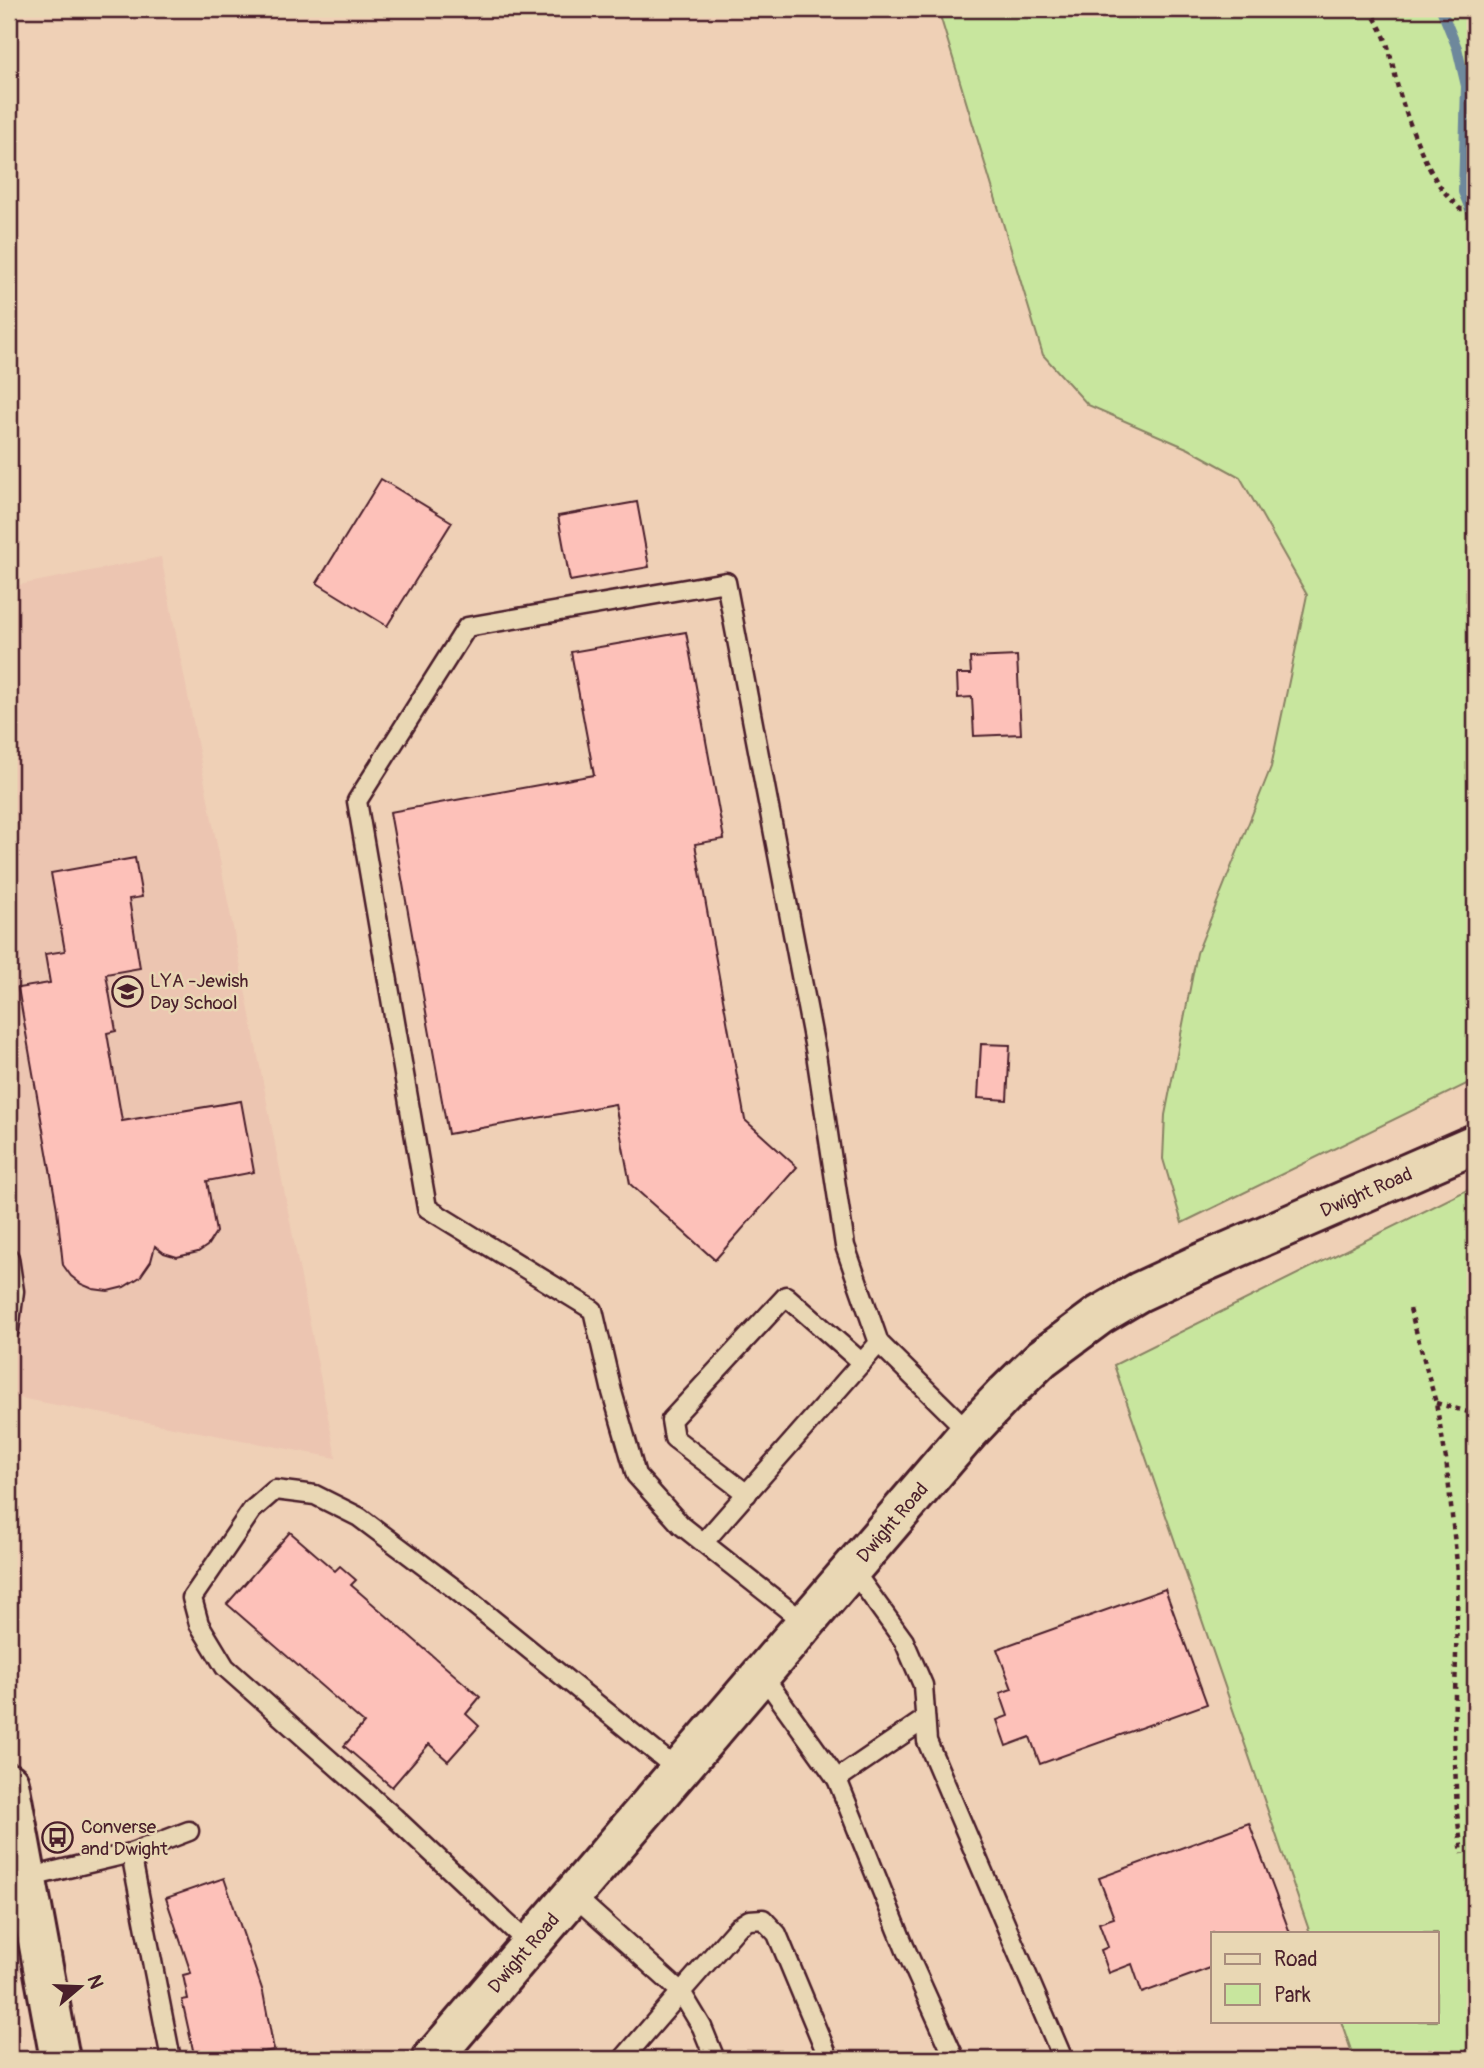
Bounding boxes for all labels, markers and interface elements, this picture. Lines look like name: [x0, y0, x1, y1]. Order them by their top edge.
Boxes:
place label: LYA -Jewish Day School: [150, 969, 248, 1015]
school or university icon: LYA -Jewish Day School: [110, 974, 144, 1008]
street label: Dwight Road: [1316, 1162, 1416, 1223]
street label: Dwight Road: [852, 1478, 934, 1568]
place label: Converse and Dwight: [81, 1815, 168, 1861]
bus stop icon: Converse and Dwight: [41, 1820, 75, 1854]
street label: Dwight Road: [483, 1908, 565, 1998]
legend: [1211, 1932, 1438, 2022]
text: Road: [1274, 1946, 1318, 1973]
north arrow: [46, 1952, 116, 2022]
text: N: [82, 1972, 109, 1992]
text: Park: [1274, 1982, 1311, 2009]

